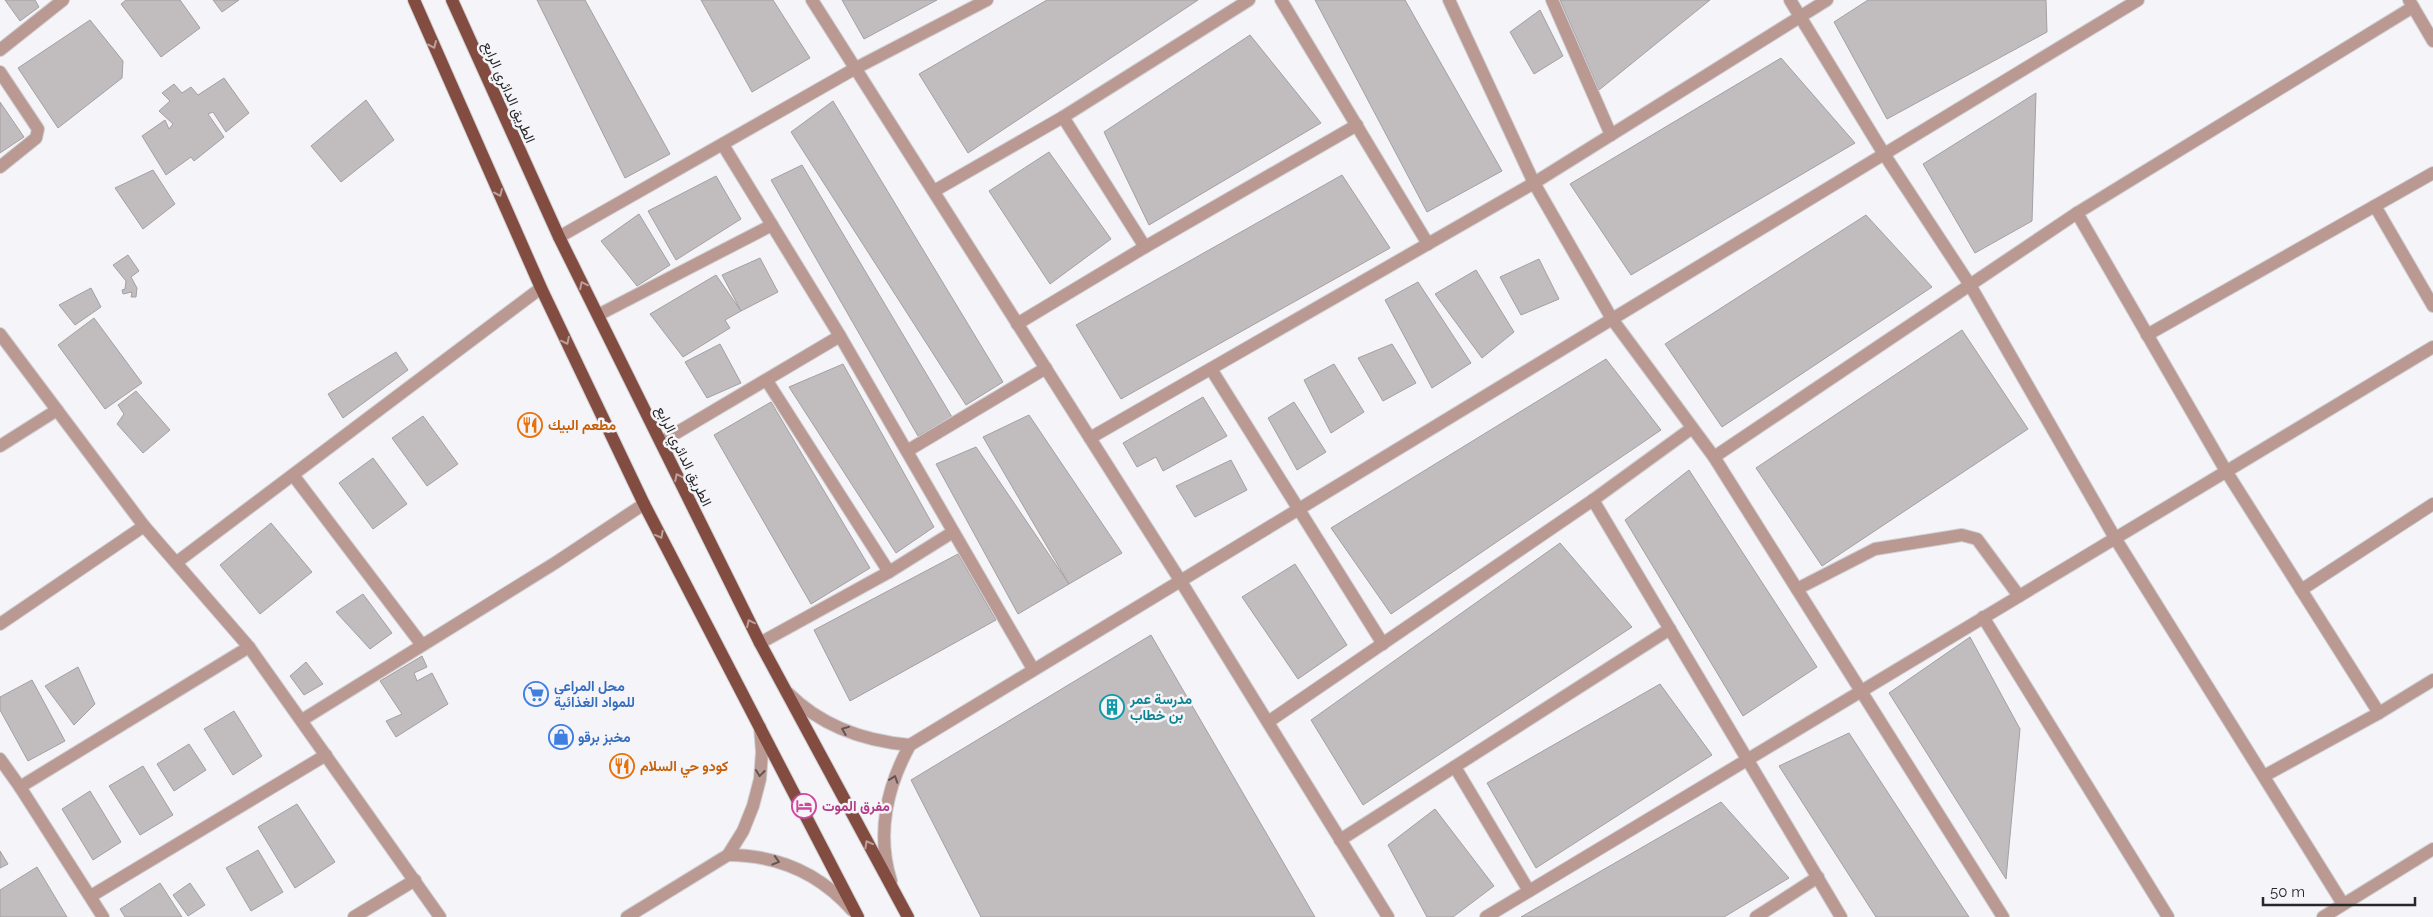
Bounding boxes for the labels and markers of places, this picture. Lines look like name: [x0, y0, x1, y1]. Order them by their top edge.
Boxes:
restaurant icon: مطعم البيك: [517, 412, 543, 438]
place label: مطعم البيك: [548, 417, 616, 434]
place label: محل المراعي للمواد الغذائية: [554, 678, 635, 711]
supermarket icon: محل المراعي للمواد الغذائية: [523, 681, 549, 707]
place label: مدرسة عمر بن خطاب: [1129, 691, 1193, 724]
building icon: مدرسة عمر بن خطاب: [1099, 694, 1125, 720]
shop icon: مخبز برقو: [548, 724, 574, 750]
place label: مخبز برقو: [578, 729, 631, 746]
restaurant icon: كودو حي السلام: [609, 753, 635, 779]
place label: كودو حي السلام: [640, 758, 728, 778]
hotel icon: مفرق الموت: [791, 793, 817, 819]
place label: مفرق الموت: [822, 798, 890, 815]

